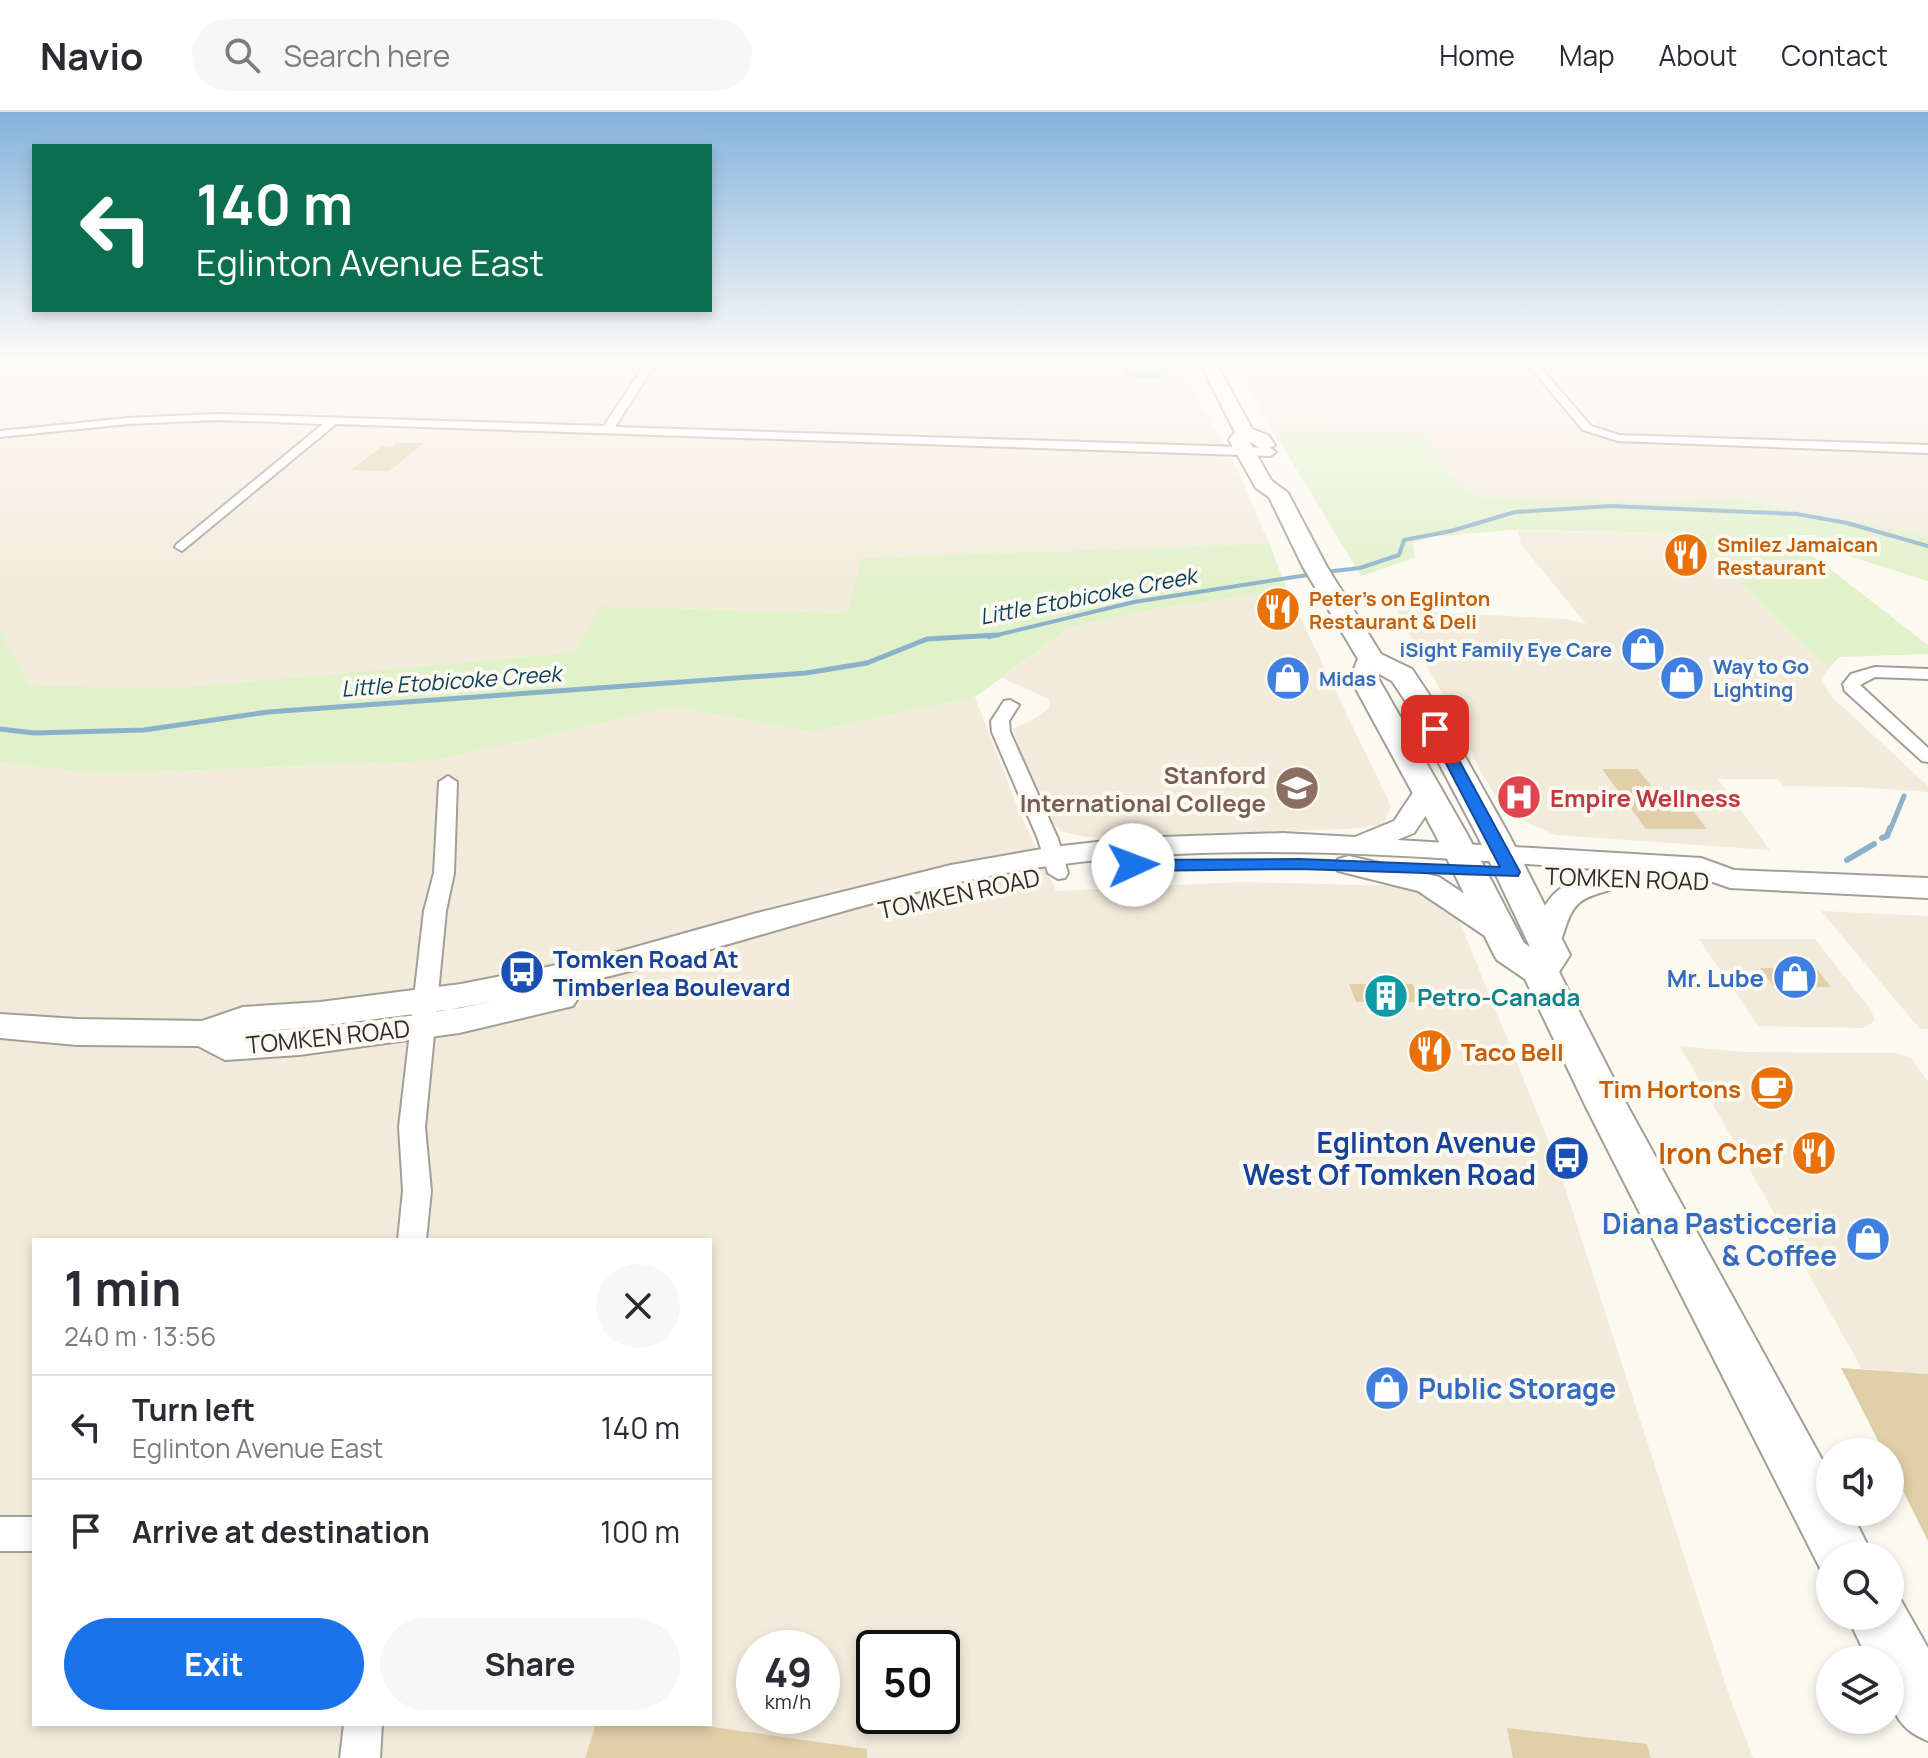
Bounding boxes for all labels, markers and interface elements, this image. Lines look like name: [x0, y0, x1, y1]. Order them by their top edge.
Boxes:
search box: [192, 19, 752, 91]
text: Navio: [40, 29, 144, 81]
icon: search: [220, 33, 264, 77]
text: Search here: [284, 35, 450, 76]
text: Home: [1439, 36, 1515, 74]
text: Map: [1559, 36, 1615, 74]
text: About: [1659, 36, 1737, 74]
text: Contact: [1781, 36, 1888, 74]
text: 140 m: [196, 165, 353, 242]
icon: left: [64, 176, 168, 280]
text: Eglinton Avenue East: [196, 238, 544, 287]
restaurant icon: Smilez Jamaican Restaurant: [1662, 531, 1710, 579]
place label: Smilez Jamaican Restaurant: [1717, 531, 1878, 581]
water label: Little Etobicoke Creek: [977, 560, 1202, 632]
restaurant icon: Peter's on Eglinton Restaurant & Deli: [1254, 585, 1302, 633]
place label: Peter's on Eglinton Restaurant & Deli: [1309, 585, 1490, 635]
shop icon: iSight Family Eye Care: [1619, 625, 1667, 673]
place label: iSight Family Eye Care: [1400, 636, 1612, 663]
place label: Way to Go Lighting: [1713, 653, 1809, 703]
shop icon: Midas: [1264, 654, 1312, 702]
shop icon: Way to Go Lighting: [1658, 654, 1706, 702]
water label: Little Etobicoke Creek: [340, 658, 565, 704]
place label: Midas: [1319, 665, 1377, 692]
pin: [1401, 695, 1469, 763]
icon: arrive: [1413, 707, 1457, 751]
place label: Stanford International College: [1020, 758, 1266, 819]
school or university icon: Stanford International College: [1273, 764, 1321, 812]
hospital icon: Empire Wellness: [1495, 773, 1543, 821]
place label: Empire Wellness: [1550, 781, 1741, 814]
position arrow: [1091, 823, 1175, 907]
street label: TOMKEN ROAD: [1544, 859, 1710, 897]
street label: TOMKEN ROAD: [875, 860, 1043, 926]
place label: Tomken Road At Timberlea Boulevard: [553, 942, 790, 1003]
bus stop icon: Tomken Road At Timberlea Boulevard: [498, 948, 546, 996]
shop icon: Mr. Lube: [1771, 953, 1819, 1001]
place label: Mr. Lube: [1667, 961, 1764, 994]
building icon: Petro-Canada: [1362, 972, 1410, 1020]
place label: Petro-Canada: [1417, 980, 1580, 1013]
street label: TOMKEN ROAD: [245, 1011, 411, 1061]
restaurant icon: Taco Bell: [1406, 1027, 1454, 1075]
place label: Taco Bell: [1461, 1035, 1564, 1068]
cafe icon: Tim Hortons: [1748, 1064, 1796, 1112]
place label: Tim Hortons: [1599, 1072, 1741, 1105]
place label: Eglinton Avenue West Of Tomken Road: [1243, 1123, 1536, 1193]
restaurant icon: Iron Chef: [1790, 1129, 1838, 1177]
bus stop icon: Eglinton Avenue West Of Tomken Road: [1543, 1134, 1591, 1182]
place label: Iron Chef: [1658, 1134, 1783, 1172]
place label: Diana Pasticceria & Coffee: [1602, 1204, 1837, 1274]
shop icon: Diana Pasticceria & Coffee: [1844, 1215, 1892, 1263]
text: 1 min: [64, 1255, 181, 1320]
button: close: [596, 1264, 680, 1348]
text: 240 m · 13:56: [64, 1318, 216, 1354]
shop icon: Public Storage: [1363, 1364, 1411, 1412]
place label: Public Storage: [1418, 1369, 1616, 1407]
text: Turn left: [132, 1389, 255, 1430]
icon: left: [64, 1405, 108, 1449]
text: 140 m: [601, 1407, 680, 1448]
text: Eglinton Avenue East: [132, 1430, 383, 1466]
map controls: [1816, 1438, 1904, 1734]
button: sound: [1816, 1438, 1904, 1526]
icon: arrive: [64, 1509, 108, 1553]
text: Arrive at destination: [132, 1511, 430, 1552]
text: 100 m: [600, 1511, 680, 1552]
button: search: [1816, 1542, 1904, 1630]
button: Exit: [64, 1618, 364, 1710]
button: Share: [380, 1618, 680, 1710]
speed limit sign: 50: [856, 1630, 960, 1734]
text: 49: [764, 1644, 812, 1699]
button: layers: [1816, 1646, 1904, 1734]
text: km/h: [765, 1688, 811, 1715]

